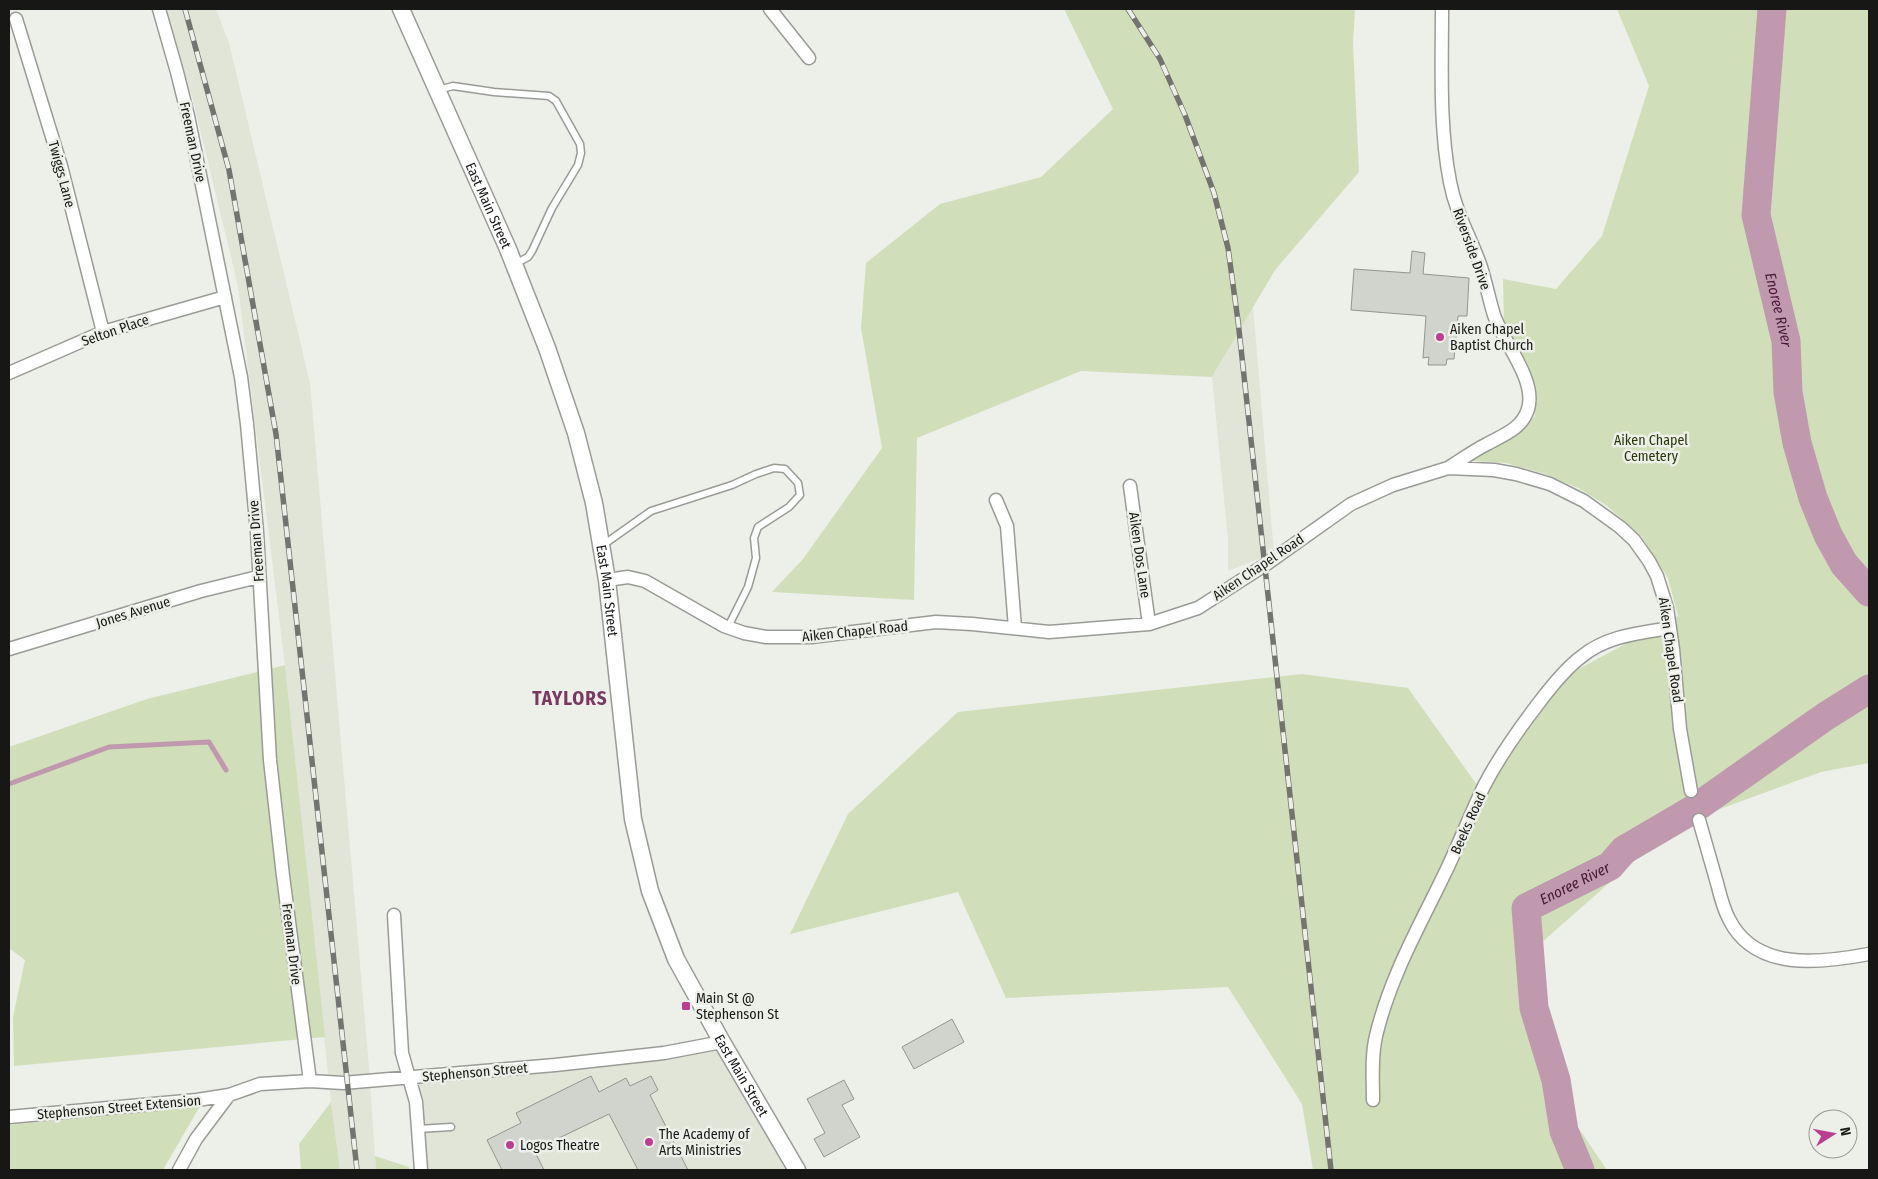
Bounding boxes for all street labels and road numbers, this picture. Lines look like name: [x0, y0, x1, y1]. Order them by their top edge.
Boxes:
street label: Freeman Drive: [176, 100, 209, 184]
street label: Twiggs Lane: [44, 139, 79, 209]
street label: East Main Street: [461, 160, 515, 252]
street label: Riverside Drive: [1449, 206, 1494, 292]
street label: Selton Place: [79, 311, 151, 350]
street label: Freeman Drive: [245, 499, 268, 582]
street label: Aiken Dos Lane: [1125, 511, 1154, 599]
street label: Aiken Chapel Road: [1209, 531, 1307, 604]
street label: East Main Street: [592, 544, 621, 638]
street label: Jones Avenue: [94, 593, 172, 632]
street label: Aiken Chapel Road: [1655, 596, 1686, 704]
street label: Aiken Chapel Road: [801, 617, 909, 646]
street label: Beeks Road: [1447, 789, 1490, 857]
street label: Freeman Drive: [278, 902, 305, 986]
street label: East Main Street: [710, 1031, 772, 1120]
street label: Stephenson Street: [422, 1059, 529, 1086]
street label: Stephenson Street Extension: [36, 1092, 202, 1123]

